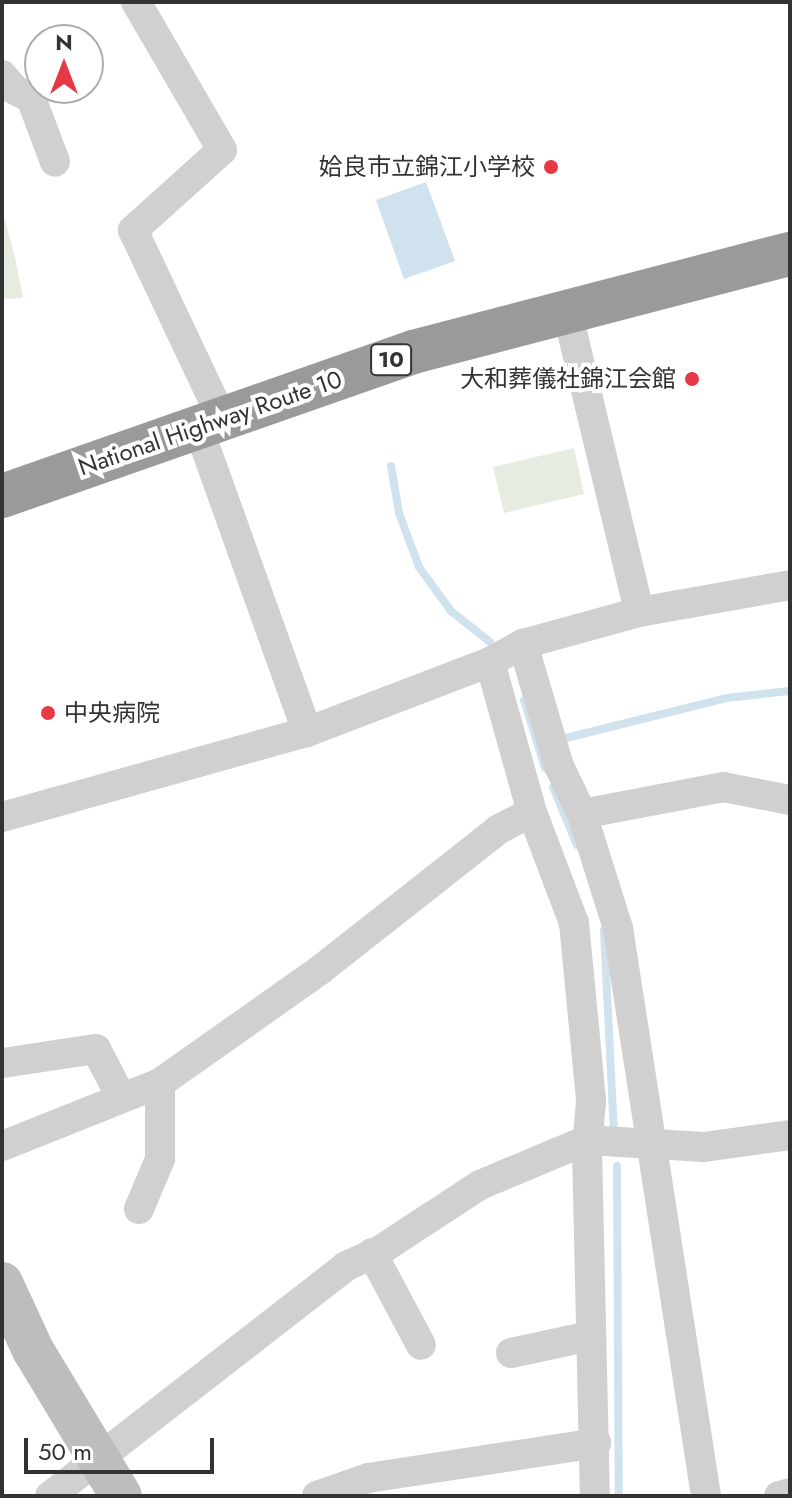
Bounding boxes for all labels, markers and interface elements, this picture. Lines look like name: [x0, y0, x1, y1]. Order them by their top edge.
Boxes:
north arrow: [24, 24, 104, 104]
text: N: [55, 26, 73, 58]
place label: 姶良市立錦江小学校: [319, 153, 535, 181]
marker: 姶良市立錦江小学校: [542, 158, 560, 176]
road number: 10: [369, 342, 413, 378]
street label: National Highway Route 10: [74, 364, 346, 482]
place label: 大和葬儀社錦江会館: [460, 365, 676, 393]
marker: 大和葬儀社錦江会館: [683, 370, 701, 388]
place label: 中央病院: [64, 699, 160, 727]
marker: 中央病院: [39, 704, 57, 722]
scale bar: [28, 1422, 218, 1472]
text: 50 m: [38, 1434, 92, 1469]

